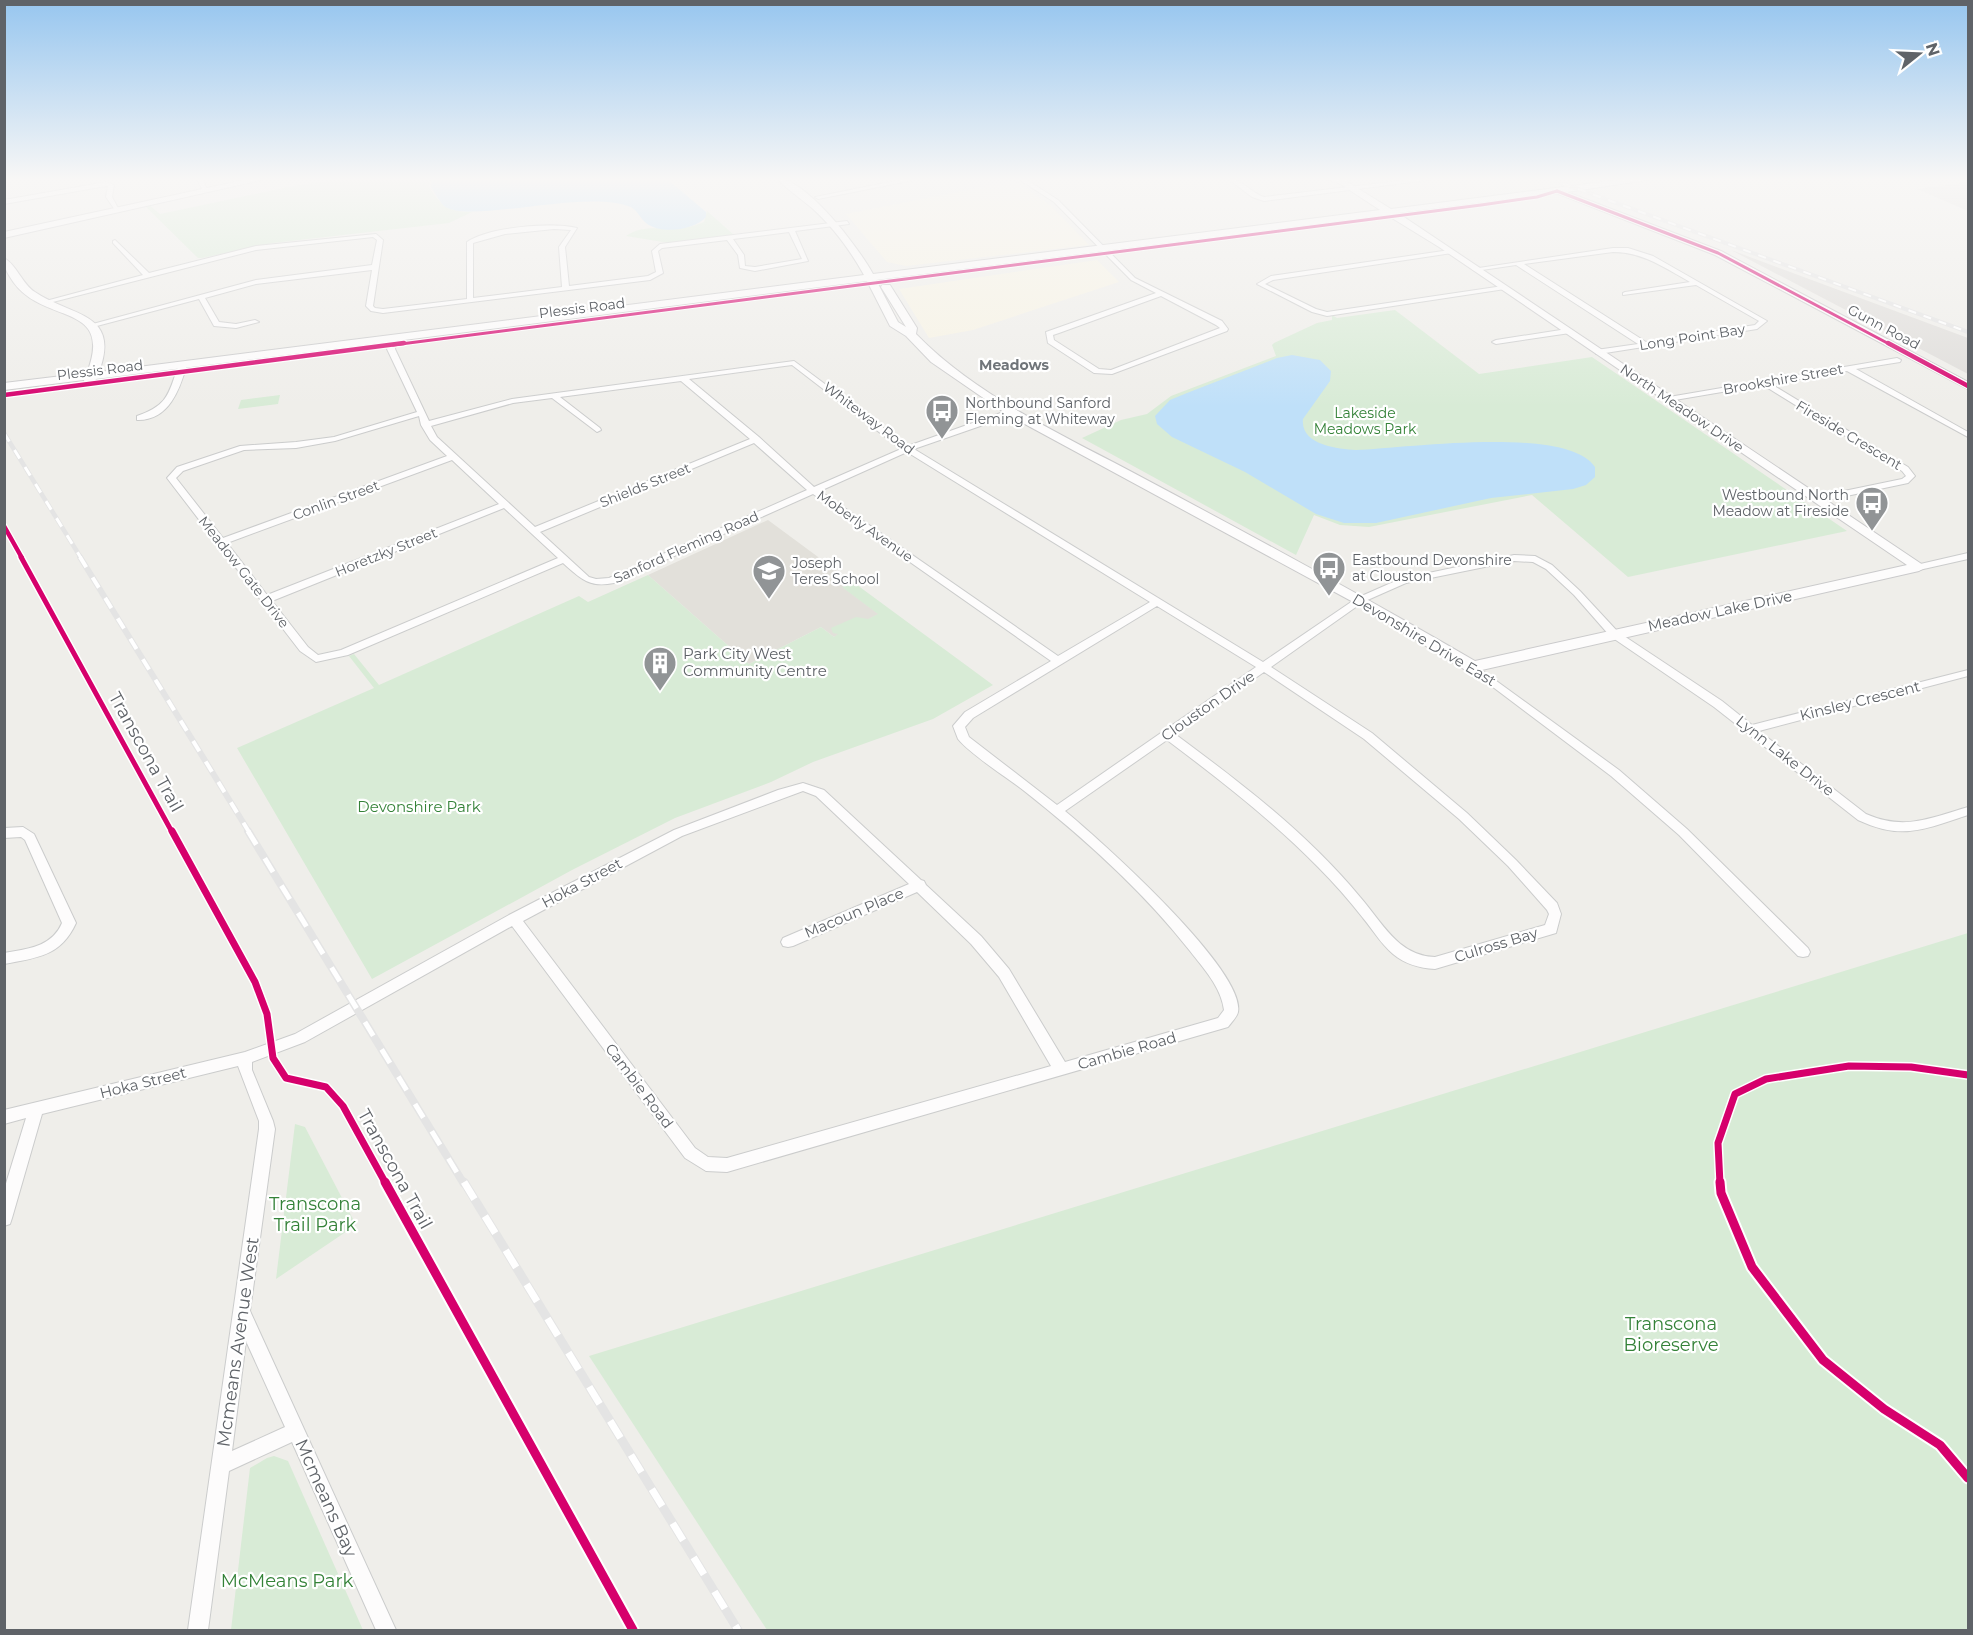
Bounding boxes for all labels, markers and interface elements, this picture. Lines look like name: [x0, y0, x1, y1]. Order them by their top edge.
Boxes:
north arrow: [1889, 24, 1949, 84]
text: N: [1922, 40, 1944, 59]
street label: Plessis Road: [538, 294, 626, 322]
street label: Gunn Road: [1845, 300, 1923, 354]
street label: Long Point Bay: [1638, 320, 1747, 354]
street label: Plessis Road: [56, 356, 144, 384]
district label: Meadows: [979, 356, 1049, 374]
street label: North Meadow Drive: [1617, 360, 1747, 456]
street label: Brookshire Street: [1722, 360, 1845, 398]
street label: Whiteway Road: [820, 378, 918, 458]
bus stop icon: Northbound Sanford Fleming at Whiteway: [924, 393, 960, 440]
place label: Northbound Sanford Fleming at Whiteway: [965, 394, 1115, 428]
street label: Fireside Crescent: [1793, 396, 1906, 474]
park label: Lakeside Meadows Park: [1314, 404, 1417, 438]
street label: Shields Street: [597, 458, 693, 511]
street label: Conlin Street: [290, 476, 382, 524]
bus stop icon: Westbound North Meadow at Fireside: [1854, 485, 1890, 532]
street label: Moberly Avenue: [813, 486, 917, 566]
place label: Westbound North Meadow at Fireside: [1712, 486, 1849, 520]
street label: Sanford Fleming Road: [610, 507, 762, 587]
street label: Meadow Gate Drive: [195, 512, 293, 632]
street label: Horetzky Street: [332, 523, 440, 581]
bus stop icon: Eastbound Devonshire at Clouston: [1311, 550, 1347, 597]
place label: Eastbound Devonshire at Clouston: [1352, 551, 1512, 585]
school or university icon: Joseph Teres School: [751, 553, 787, 600]
place label: Joseph Teres School: [791, 554, 879, 588]
street label: Meadow Lake Drive: [1646, 586, 1794, 635]
street label: Devonshire Drive East: [1349, 589, 1500, 690]
place label: Park City West Community Centre: [683, 644, 827, 680]
building icon: Park City West Community Centre: [642, 645, 678, 692]
street label: Clouston Drive: [1157, 666, 1258, 745]
street label: Kinsley Crescent: [1798, 676, 1922, 725]
street label: Transcona Trail: [104, 688, 188, 816]
street label: Lynn Lake Drive: [1732, 711, 1838, 800]
park label: Devonshire Park: [357, 797, 481, 816]
street label: Hoka Street: [538, 853, 625, 912]
street label: Macoun Place: [801, 883, 906, 942]
street label: Culross Bay: [1452, 923, 1541, 966]
street label: Cambie Road: [1075, 1027, 1178, 1074]
street label: Cambie Road: [601, 1039, 678, 1132]
street label: Hoka Street: [98, 1063, 188, 1102]
street label: Transcona Trail: [353, 1105, 437, 1233]
park label: Transcona Trail Park: [269, 1193, 361, 1236]
street label: Mcmeans Avenue West: [212, 1236, 264, 1448]
park label: Transcona Bioreserve: [1623, 1313, 1719, 1356]
street label: Mcmeans Bay: [290, 1436, 362, 1561]
park label: McMeans Park: [221, 1570, 353, 1592]

